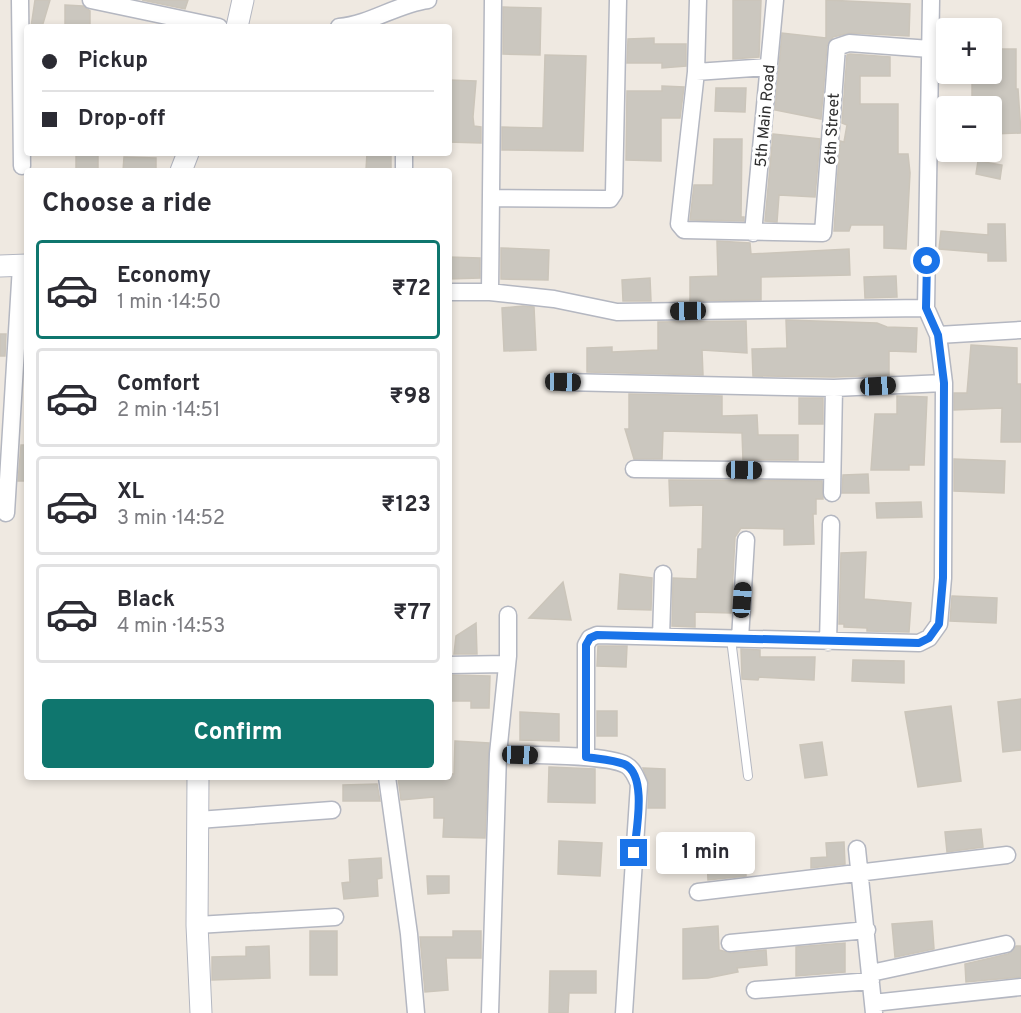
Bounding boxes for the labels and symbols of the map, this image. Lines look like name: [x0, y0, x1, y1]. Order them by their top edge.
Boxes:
street label: 5th Main Road: [752, 64, 780, 168]
street label: 6th Street: [821, 93, 845, 166]
route start: [913, 247, 940, 274]
car: [670, 302, 706, 320]
car: [545, 373, 581, 391]
car: [860, 376, 896, 396]
car: [726, 461, 762, 479]
car: [732, 581, 752, 619]
car: [502, 745, 538, 765]
callout: 1 min: [655, 832, 754, 874]
route end: [620, 839, 647, 866]

